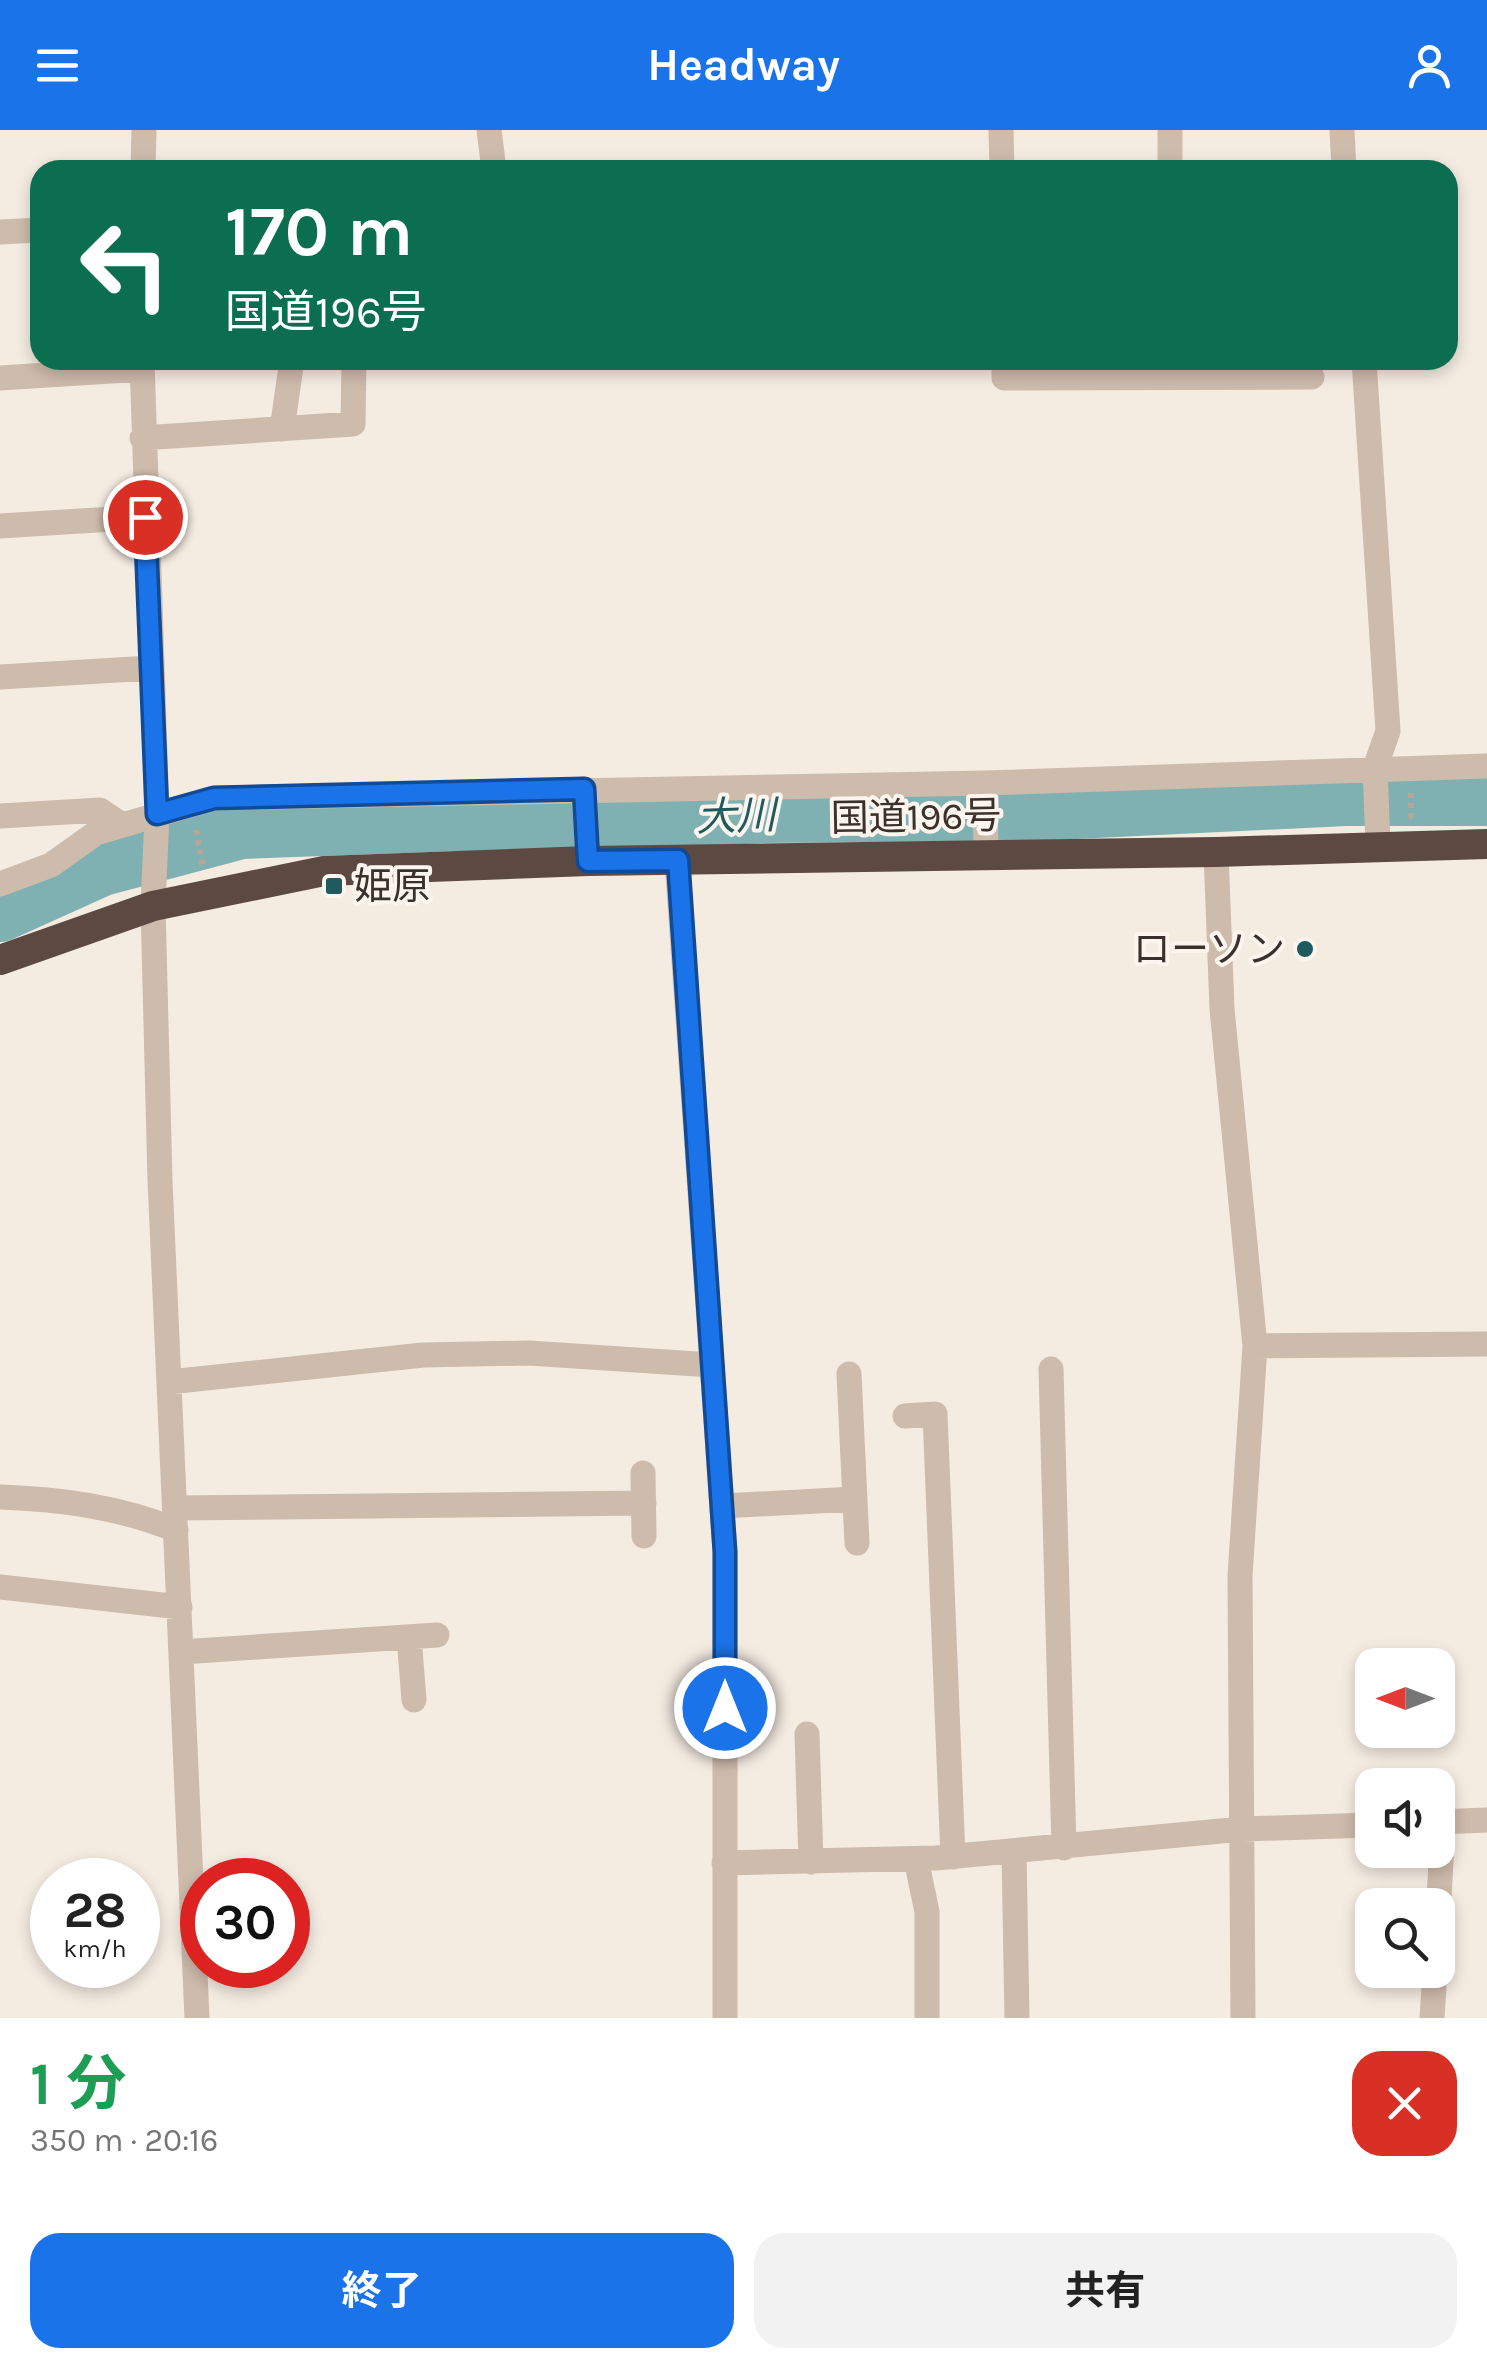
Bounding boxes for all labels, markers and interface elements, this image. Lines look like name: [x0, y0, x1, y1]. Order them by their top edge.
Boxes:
icon: menu: [30, 38, 85, 93]
icon: person: [1402, 38, 1457, 93]
text: Headway: [647, 39, 840, 91]
text: 170 m: [225, 191, 413, 273]
icon: left: [60, 200, 190, 330]
text: 国道196号: [225, 286, 427, 338]
pin: [103, 475, 188, 560]
icon: arrive: [118, 490, 173, 545]
water label: 大川: [695, 791, 781, 841]
street label: 国道196号: [830, 793, 1002, 841]
place label: 姫原: [354, 864, 430, 909]
marker: 姫原: [323, 875, 345, 897]
place label: ローソン: [1133, 927, 1285, 972]
marker: ローソン: [1294, 938, 1316, 960]
north arrow: [1355, 1648, 1455, 1748]
map controls: [1355, 1648, 1455, 1988]
position arrow: [673, 1656, 777, 1760]
button: sound: [1355, 1768, 1455, 1868]
speed limit sign: 30: [180, 1858, 310, 1988]
text: 28: [64, 1881, 126, 1940]
button: search: [1355, 1888, 1455, 1988]
text: km/h: [63, 1934, 127, 1963]
text: 1 分: [30, 2049, 127, 2119]
button: close: [1352, 2051, 1457, 2156]
text: 350 m · 20:16: [30, 2122, 218, 2159]
button: 終了: [30, 2233, 734, 2348]
button: 共有: [754, 2233, 1457, 2348]

